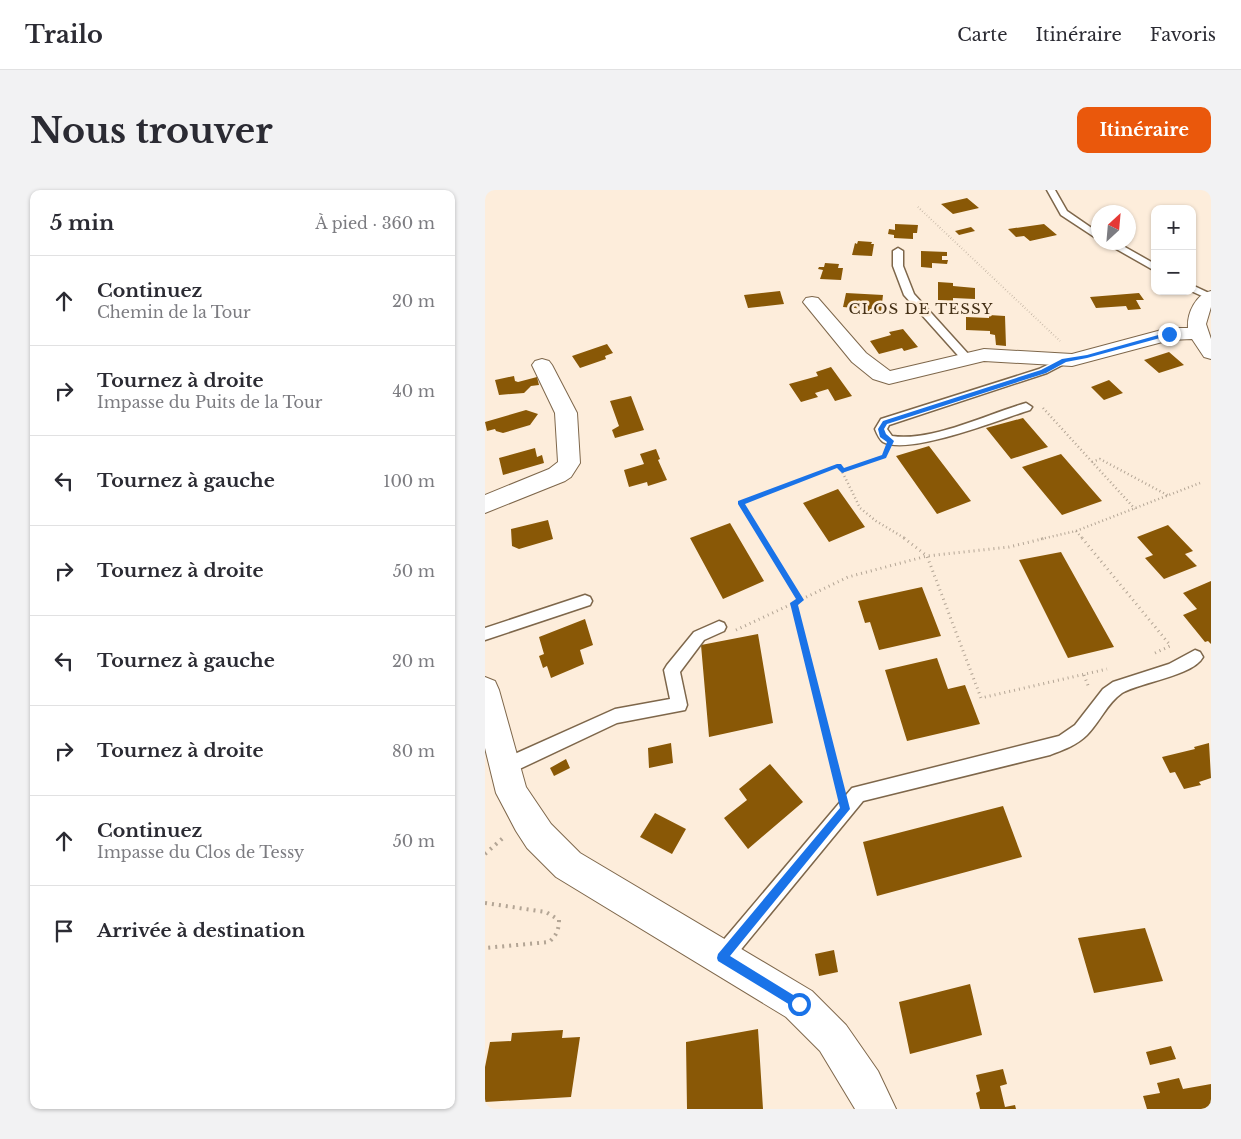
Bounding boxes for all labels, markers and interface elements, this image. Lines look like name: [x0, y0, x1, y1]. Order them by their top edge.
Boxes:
text: Trailo: [25, 20, 103, 49]
text: Carte: [957, 24, 1007, 46]
text: Itinéraire: [1035, 24, 1122, 46]
text: Favoris: [1150, 24, 1216, 46]
button: Itinéraire: [1077, 107, 1211, 153]
text: Nous trouver: [30, 109, 273, 152]
north arrow: [1091, 205, 1136, 250]
map controls: [1151, 205, 1196, 295]
button: +: [1151, 205, 1196, 250]
text: 5 min: [50, 210, 114, 236]
text: À pied · 360 m: [315, 213, 435, 233]
button: −: [1151, 250, 1196, 295]
text: Continuez: [97, 279, 202, 302]
icon: ahead: [50, 287, 78, 315]
text: 20 m: [392, 291, 435, 311]
district label: CLOS DE TESSY: [848, 299, 994, 318]
text: Chemin de la Tour: [97, 302, 251, 322]
route end: [1158, 323, 1181, 346]
text: Tournez à droite: [97, 369, 264, 392]
icon: right: [50, 377, 78, 405]
text: 40 m: [392, 381, 435, 401]
text: Impasse du Puits de la Tour: [97, 392, 322, 412]
icon: left: [50, 467, 78, 495]
text: Tournez à gauche: [97, 469, 275, 492]
text: 100 m: [383, 471, 435, 491]
icon: right: [50, 557, 78, 585]
text: Tournez à droite: [97, 559, 264, 582]
text: 50 m: [393, 561, 435, 581]
icon: left: [50, 647, 78, 675]
text: Tournez à gauche: [97, 649, 275, 672]
text: 20 m: [392, 651, 435, 671]
icon: right: [50, 737, 78, 765]
text: Tournez à droite: [97, 739, 264, 762]
text: 80 m: [392, 741, 435, 761]
text: Continuez: [97, 819, 202, 842]
icon: ahead: [50, 827, 78, 855]
text: 50 m: [393, 831, 435, 851]
text: Impasse du Clos de Tessy: [97, 842, 304, 862]
icon: arrive: [50, 917, 78, 945]
text: Arrivée à destination: [97, 919, 305, 942]
route start: [788, 993, 811, 1016]

